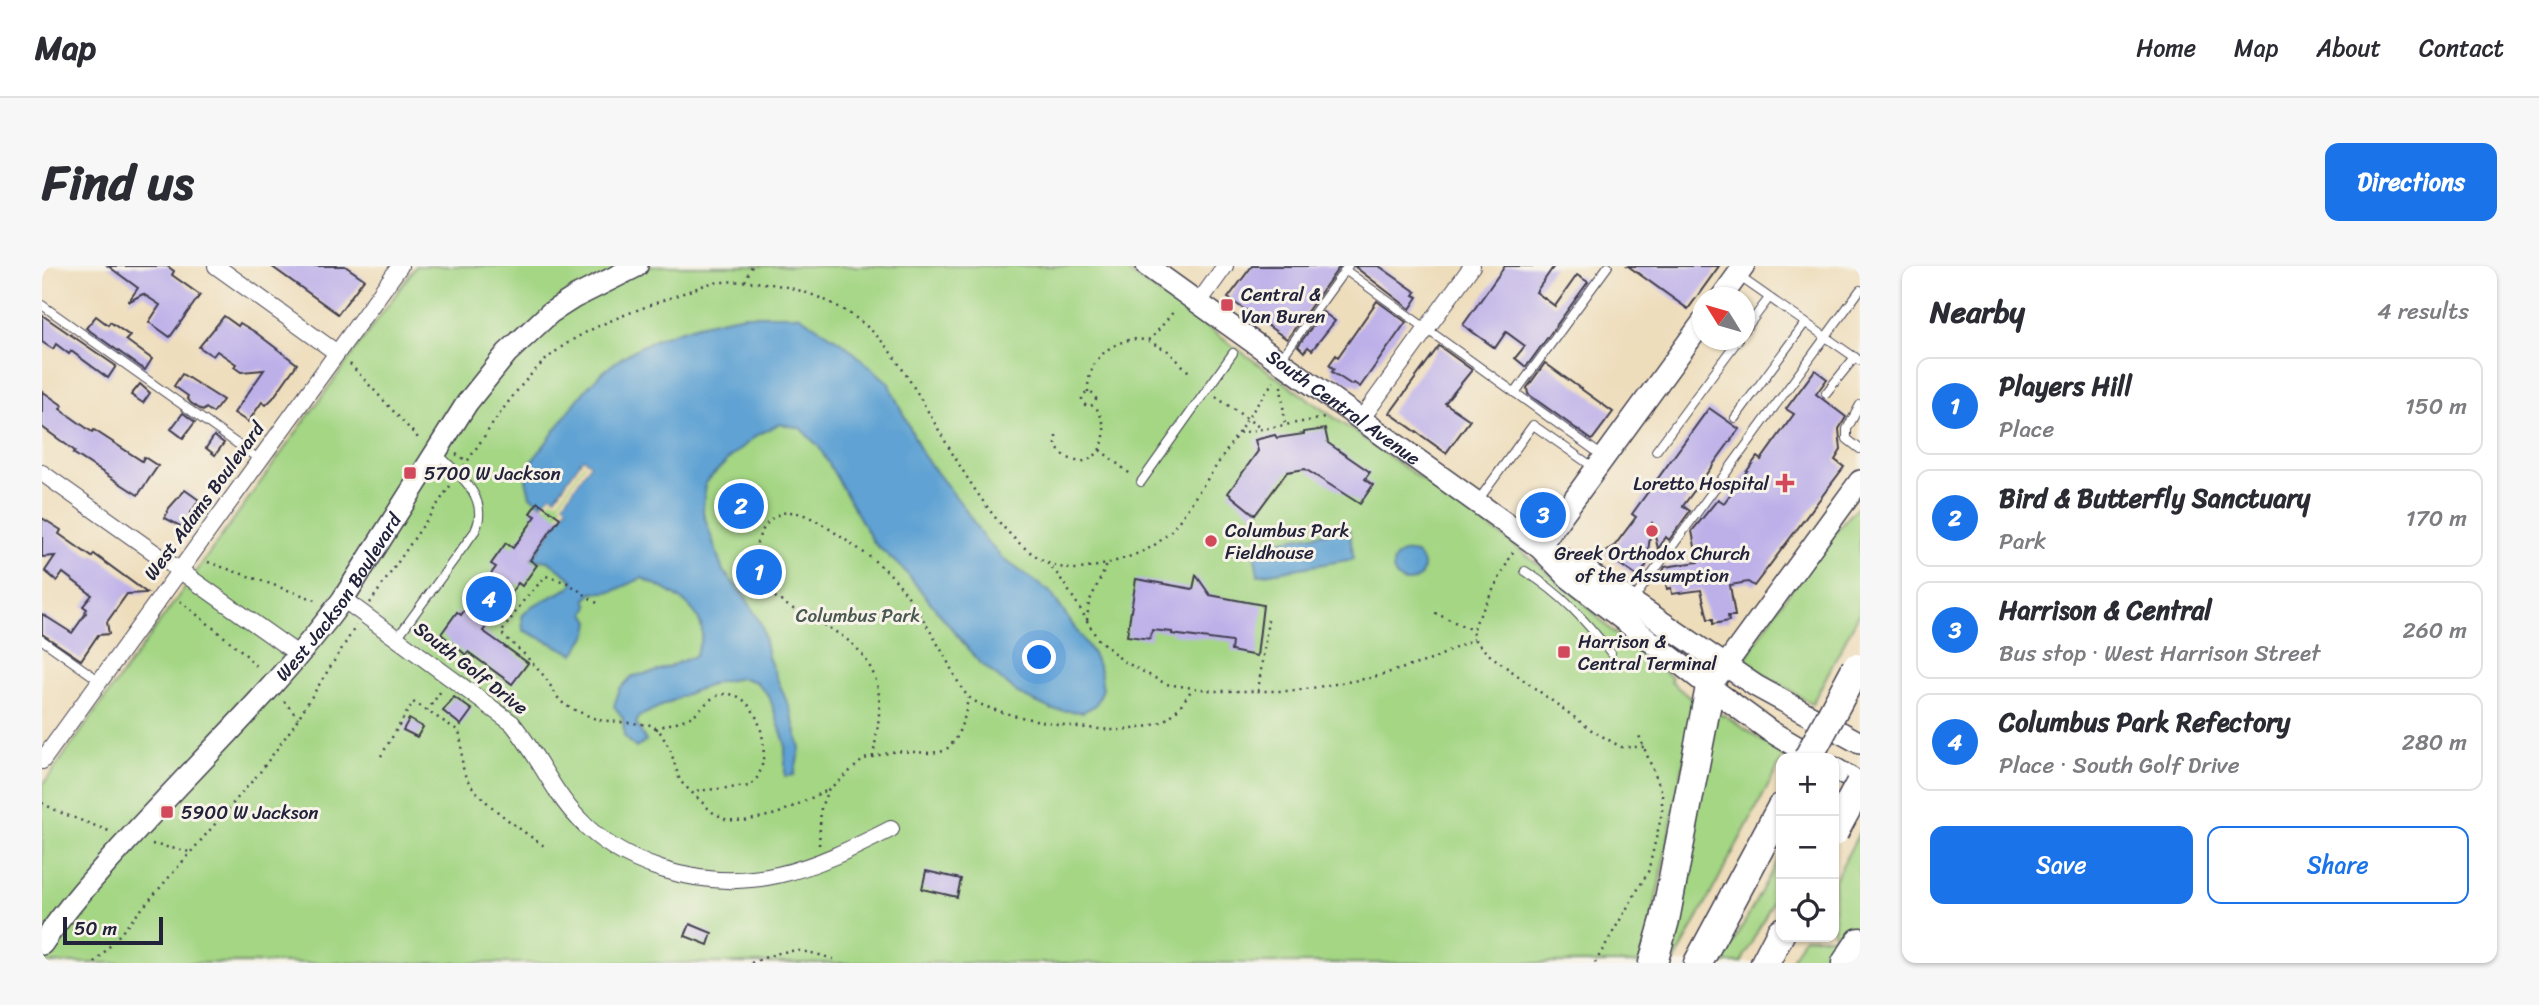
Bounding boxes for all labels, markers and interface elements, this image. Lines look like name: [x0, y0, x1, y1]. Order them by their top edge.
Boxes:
text: Map: [35, 19, 96, 77]
text: Home: [2136, 27, 2196, 69]
text: Map: [2234, 27, 2278, 69]
text: About: [2316, 27, 2381, 69]
text: Contact: [2419, 27, 2504, 69]
text: Find us: [42, 139, 194, 226]
button: Directions: [2325, 143, 2497, 221]
place label: Central & Van Buren: [1241, 278, 1325, 333]
text: Nearby: [1930, 285, 2025, 339]
north arrow: [1692, 287, 1755, 350]
text: 4 results: [2377, 291, 2469, 332]
marker: Central & Van Buren: [1219, 297, 1235, 313]
street label: South Central Avenue: [1259, 340, 1428, 474]
text: Players Hill: [1999, 363, 2132, 409]
text: 1: [1950, 386, 1960, 427]
text: 150 m: [2405, 386, 2467, 427]
text: Place: [1999, 409, 2054, 450]
street label: West Adams Boulevard: [135, 413, 274, 587]
place label: 5700 W Jackson: [424, 457, 561, 490]
marker: 5700 W Jackson: [402, 465, 418, 481]
place label: Loretto Hospital: [1633, 467, 1770, 500]
marker: Loretto Hospital: [1775, 473, 1795, 493]
text: Bird & Butterfly Sanctuary: [1999, 475, 2310, 521]
pin: 2: [718, 480, 764, 532]
pin: 3: [1520, 489, 1566, 541]
text: 2: [1948, 498, 1962, 539]
text: 170 m: [2406, 498, 2467, 539]
street label: West Jackson Boulevard: [267, 505, 411, 689]
place label: Columbus Park Fieldhouse: [1225, 514, 1350, 569]
text: Park: [1999, 521, 2046, 562]
marker: Greek Orthodox Church of the Assumption: [1644, 523, 1660, 539]
marker: Columbus Park Fieldhouse: [1203, 533, 1219, 549]
place label: Greek Orthodox Church of the Assumption: [1554, 537, 1750, 592]
pin: 1: [736, 546, 782, 598]
pin: 4: [466, 573, 512, 625]
text: Harrison & Central: [1999, 587, 2212, 633]
park label: Columbus Park: [796, 599, 920, 632]
text: 3: [1949, 610, 1961, 651]
text: 260 m: [2402, 610, 2467, 651]
street label: South Golf Drive: [406, 613, 536, 724]
place label: Harrison & Central Terminal: [1578, 625, 1717, 680]
text: Bus stop · West Harrison Street: [1999, 633, 2320, 674]
your location: [1022, 640, 1056, 674]
marker: Harrison & Central Terminal: [1556, 644, 1572, 660]
text: Columbus Park Refectory: [1999, 699, 2290, 745]
text: 4: [1948, 722, 1962, 763]
text: 280 m: [2402, 722, 2467, 763]
text: Place · South Golf Drive: [1999, 745, 2240, 786]
map controls: [1776, 753, 1839, 942]
button: +: [1776, 753, 1839, 816]
place label: 5900 W Jackson: [181, 796, 319, 829]
marker: 5900 W Jackson: [159, 804, 175, 820]
button: −: [1776, 816, 1839, 879]
button: Save: [1930, 826, 2193, 904]
button: Share: [2207, 826, 2469, 904]
button: locate: [1776, 879, 1839, 942]
text: 50 m: [74, 912, 117, 945]
scale bar: [63, 914, 163, 946]

